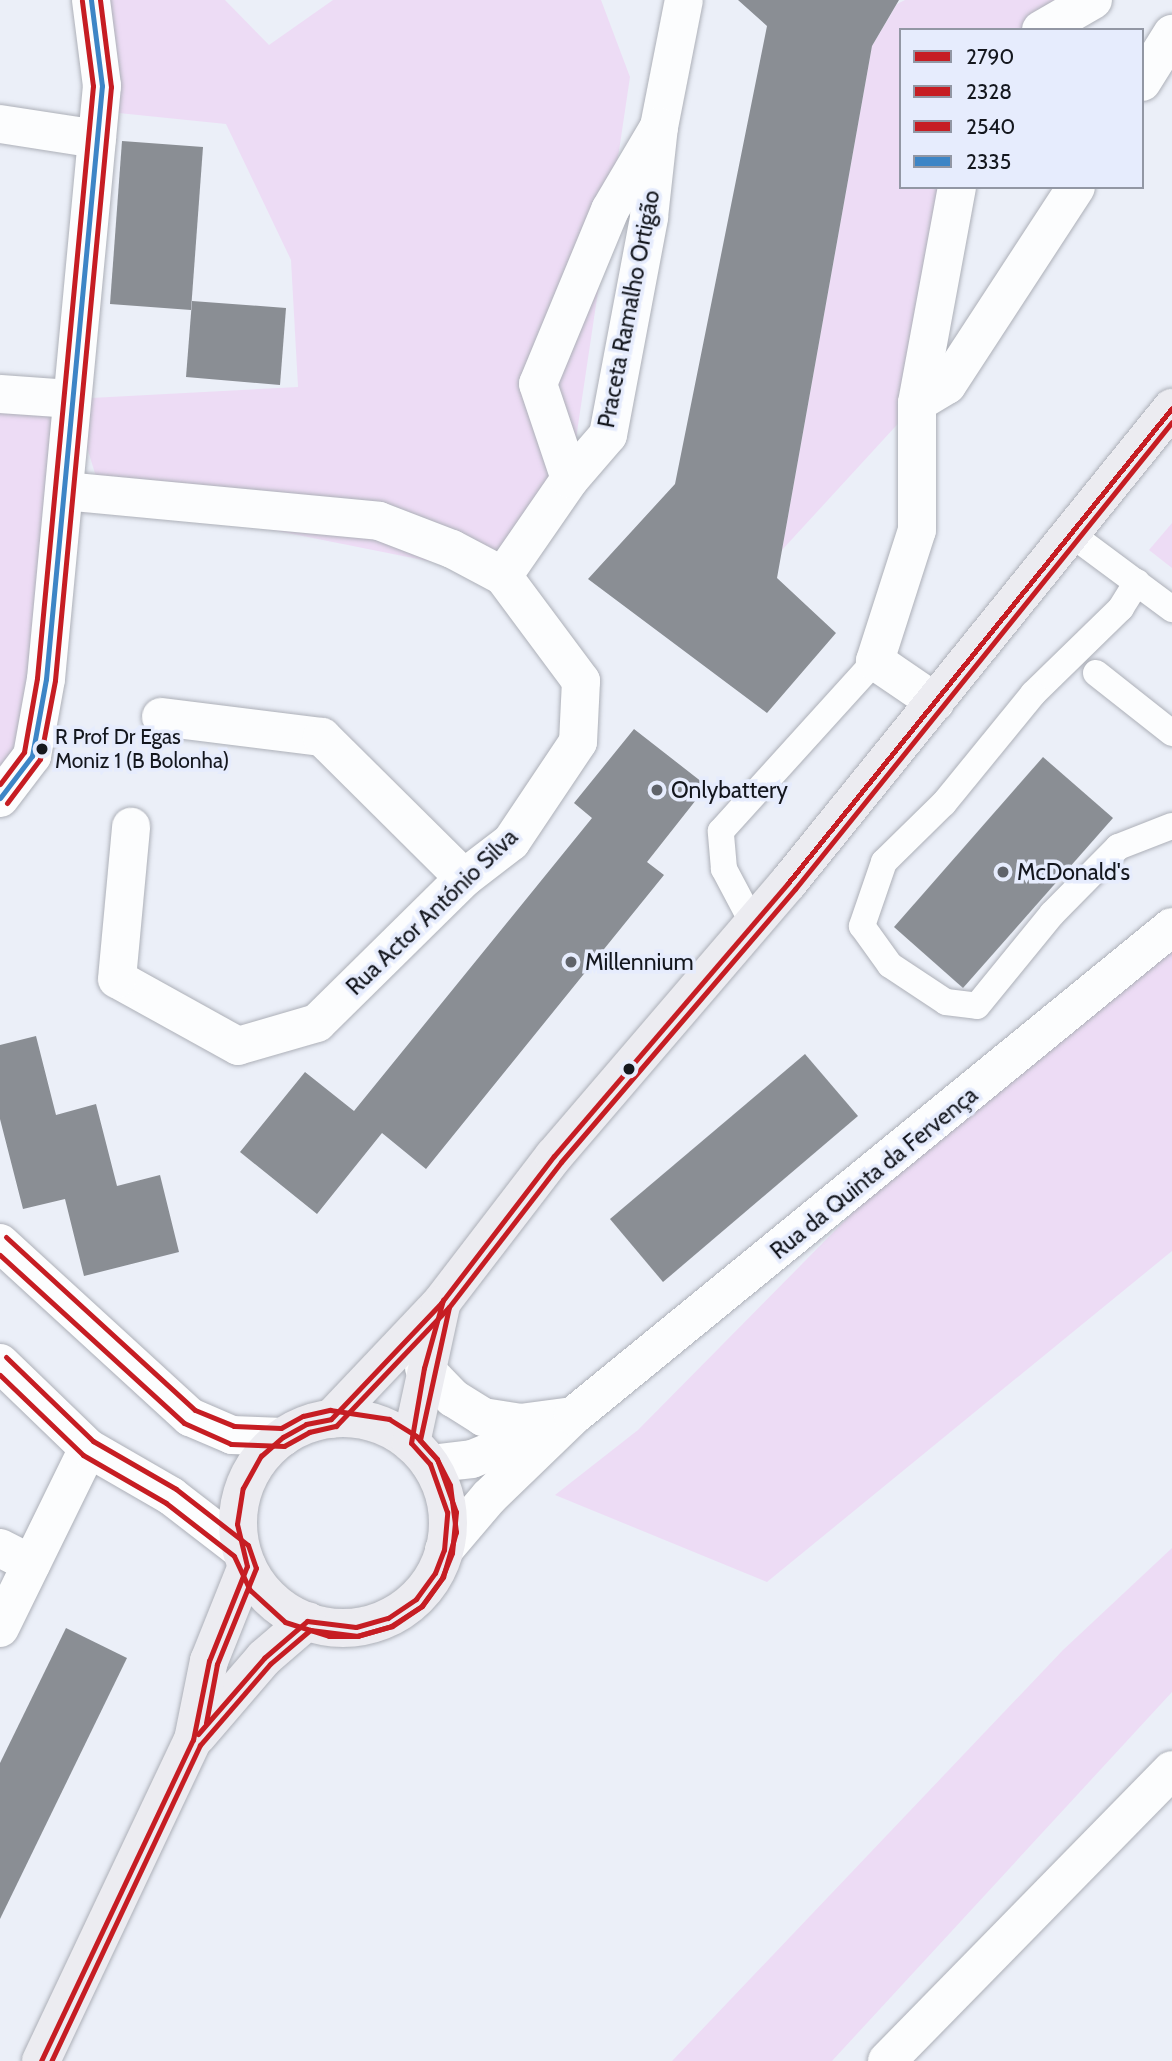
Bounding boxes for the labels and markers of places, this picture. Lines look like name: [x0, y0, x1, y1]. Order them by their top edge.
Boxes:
place label: R Prof Dr Egas Moniz 1 (B Bolonha): [55, 724, 229, 774]
marker: R Prof Dr Egas Moniz 1 (B Bolonha): [35, 742, 49, 756]
place label: Onlybattery: [671, 776, 788, 804]
marker: Onlybattery: [649, 782, 665, 798]
place label: McDonald's: [1017, 858, 1130, 886]
marker: McDonald's: [995, 864, 1011, 880]
place label: Millennium: [585, 948, 694, 976]
marker: Millennium: [563, 954, 579, 970]
unlabelled marker: [622, 1062, 636, 1076]

